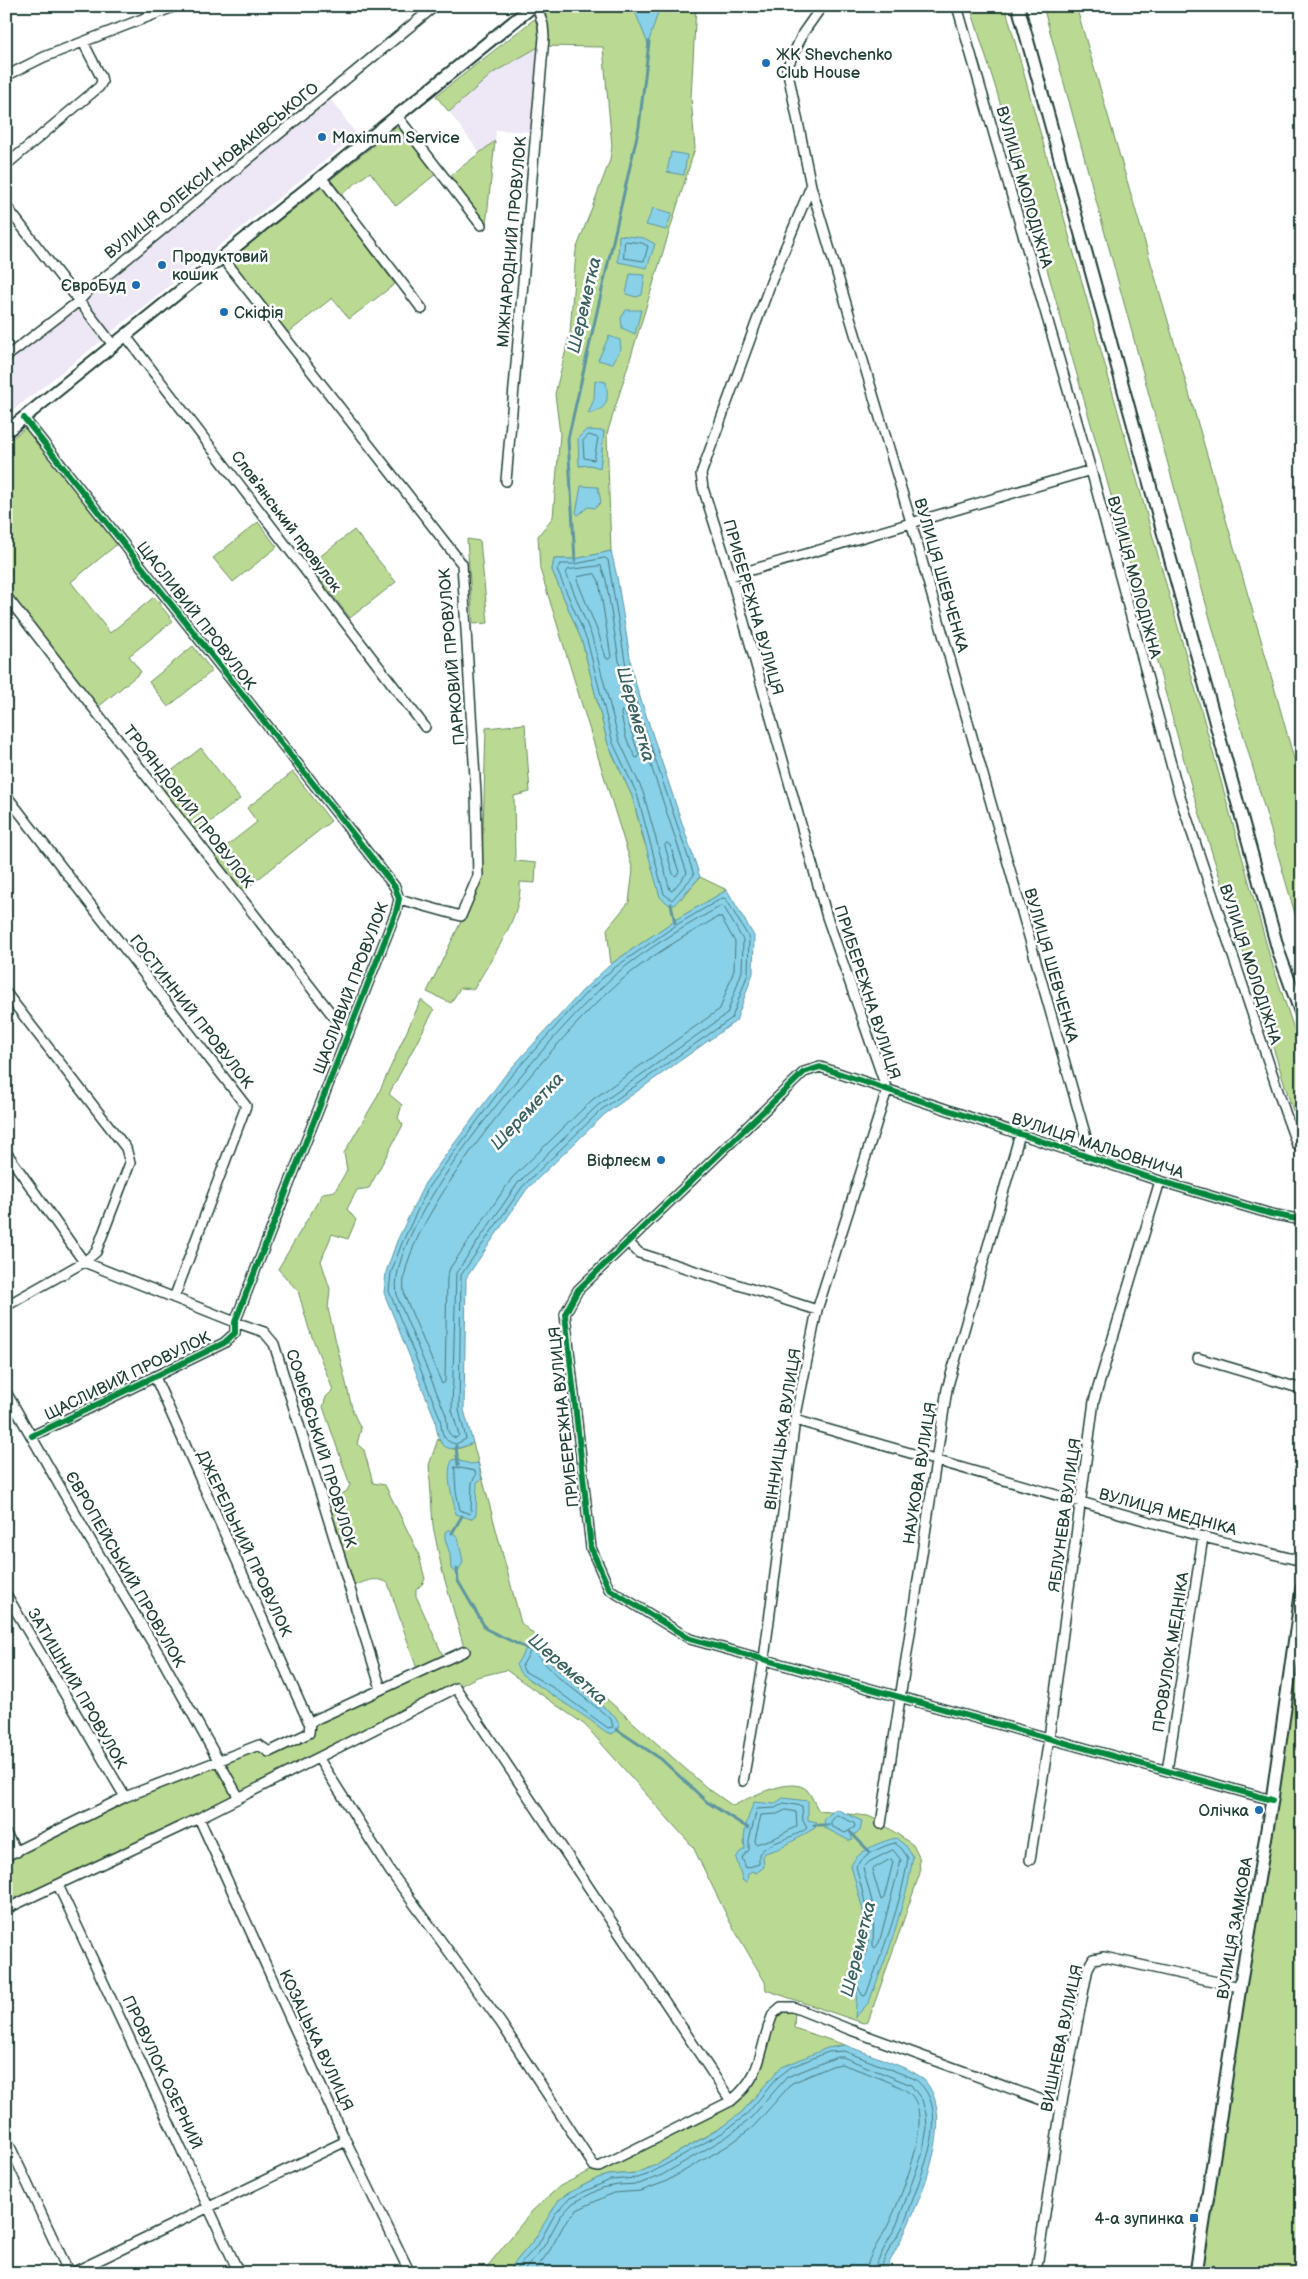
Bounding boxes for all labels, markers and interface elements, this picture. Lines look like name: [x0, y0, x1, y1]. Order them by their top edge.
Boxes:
place label: ЖК Shevchenko Club House: [776, 46, 893, 83]
marker: ЖК Shevchenko Club House: [760, 57, 772, 69]
street label: ВУЛИЦЯ ОЛЕКСИ НОВАКІВСЬКОГО: [101, 79, 323, 263]
street label: ВУЛИЦЯ МОЛОДІЖНА: [991, 104, 1056, 271]
place label: Maximum Service: [332, 129, 460, 148]
marker: Maximum Service: [316, 131, 328, 143]
street label: МІЖНАРОДНИЙ ПРОВУЛОК: [494, 135, 531, 349]
place label: Продуктовий кошик: [172, 248, 268, 285]
water label: Шереметка: [563, 255, 606, 355]
marker: Продуктовий кошик: [156, 259, 168, 271]
place label: ЄвроБуд: [61, 277, 126, 296]
marker: ЄвроБуд: [130, 279, 142, 291]
place label: Скіфія: [234, 304, 284, 323]
marker: Скіфія: [218, 306, 230, 318]
street label: Словʼянський провулок: [227, 448, 345, 597]
street label: ВУЛИЦЯ МОЛОДІЖНА: [1103, 494, 1164, 661]
street label: ВУЛИЦЯ ШЕВЧЕНКА: [909, 496, 972, 655]
street label: ПРИБЕРЕЖНА ВУЛИЦЯ: [718, 517, 787, 697]
street label: ЩАСЛИВИЙ ПРОВУЛОК: [132, 538, 260, 694]
street label: ПАРКОВИЙ ПРОВУЛОК: [435, 567, 470, 746]
water label: Шереметка: [612, 664, 659, 764]
street label: ТРОЯНДОВИЙ ПРОВУЛОК: [118, 722, 258, 892]
street label: ВУЛИЦЯ МОЛОДІЖНА: [1215, 882, 1285, 1047]
street label: ВУЛИЦЯ ШЕВЧЕНКА: [1019, 886, 1082, 1045]
street label: ЩАСЛИВИЙ ПРОВУЛОК: [310, 899, 393, 1077]
street label: ПРИБЕРЕЖНА ВУЛИЦЯ: [829, 903, 904, 1082]
street label: ГОСТИННИЙ ПРОВУЛОК: [125, 931, 257, 1093]
water label: Шереметка: [486, 1068, 569, 1154]
street label: ВУЛИЦЯ МАЛЬОВНИЧА: [1009, 1110, 1186, 1183]
place label: Віфлеєм: [587, 1152, 651, 1171]
marker: Віфлеєм: [655, 1154, 667, 1166]
street label: ПРИБЕРЕЖНА ВУЛИЦЯ: [546, 1325, 583, 1508]
street label: ЩАСЛИВИЙ ПРОВУЛОК: [41, 1328, 214, 1425]
street label: СОФІЄВСЬКИЙ ПРОВУЛОК: [281, 1347, 360, 1550]
street label: ВІННИЦЬКА ВУЛИЦЯ: [761, 1347, 806, 1511]
street label: НАУКОВА ВУЛИЦЯ: [900, 1401, 941, 1546]
street label: ЯБЛУНЕВА ВУЛИЦЯ: [1045, 1437, 1086, 1594]
street label: ДЖЕРЕЛЬНИЙ ПРОВУЛОК: [192, 1448, 295, 1640]
street label: ЄВРОПЕЙСЬКИЙ ПРОВУЛОК: [61, 1469, 189, 1672]
street label: ВУЛИЦЯ МЕДНІКА: [1097, 1485, 1239, 1540]
street label: ПРОВУЛОК МЕДНІКА: [1149, 1570, 1194, 1734]
street label: ЗАТИШНИЙ ПРОВУЛОК: [23, 1605, 131, 1773]
water label: Шереметка: [524, 1629, 612, 1709]
place label: Олічка: [1199, 1802, 1250, 1821]
marker: Олічка: [1253, 1804, 1265, 1816]
street label: ВУЛИЦЯ ЗАМКОВА: [1214, 1855, 1257, 2001]
water label: Шереметка: [836, 1899, 881, 1999]
street label: ВИШНЕВА ВУЛИЦЯ: [1038, 1963, 1087, 2114]
street label: КОЗАЦЬКА ВУЛИЦЯ: [275, 1967, 357, 2114]
street label: ПРОВУЛОК ОЗЕРНИЙ: [118, 1993, 206, 2153]
place label: 4-а зупинка: [1095, 2210, 1185, 2229]
marker: 4-а зупинка: [1188, 2212, 1200, 2224]

